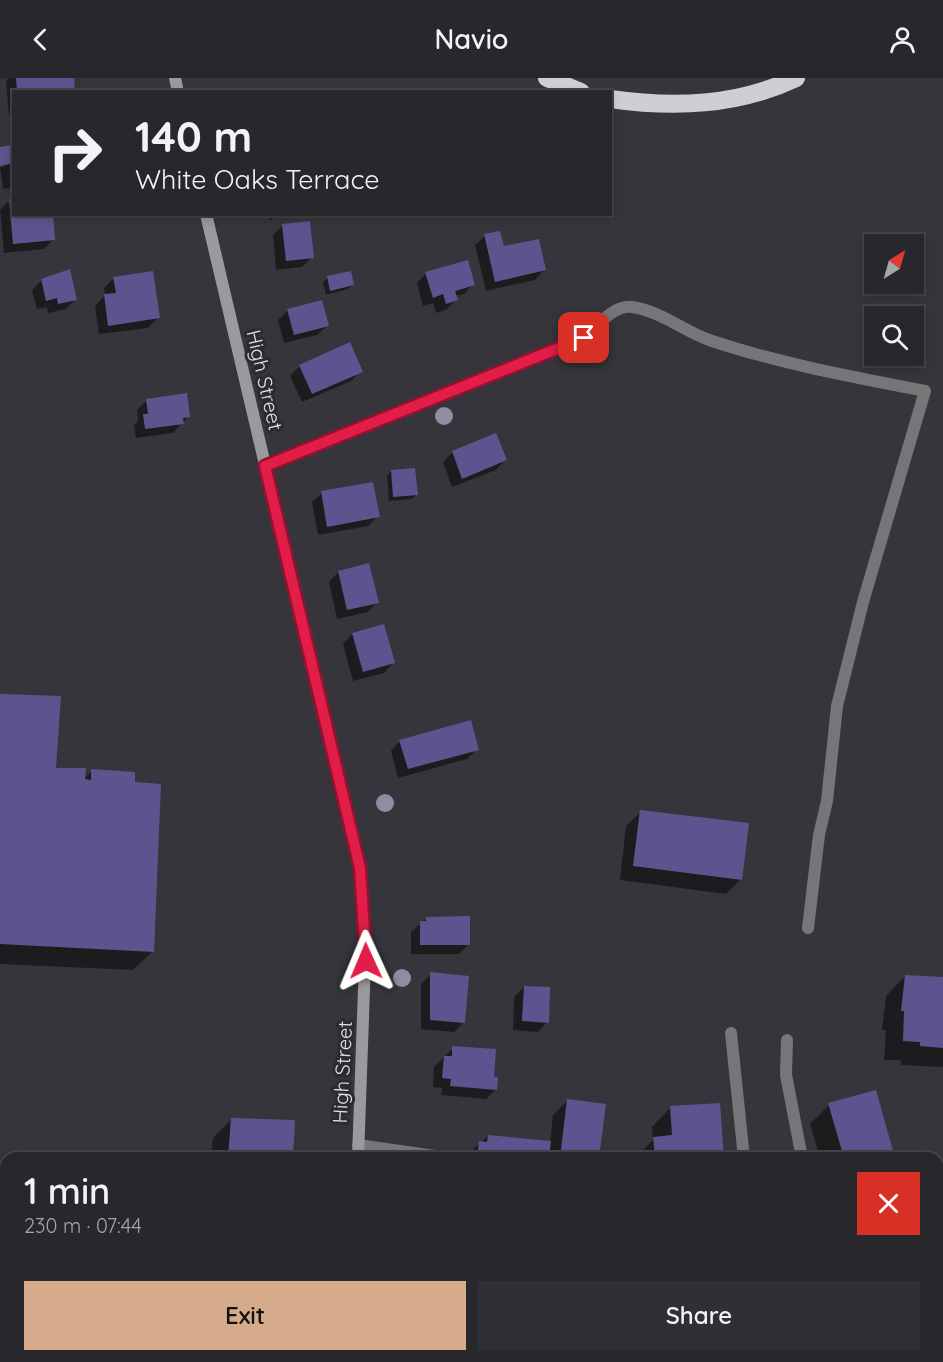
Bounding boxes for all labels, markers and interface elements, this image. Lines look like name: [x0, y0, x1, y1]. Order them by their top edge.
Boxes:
text: Navio: [435, 22, 508, 56]
icon: back: [24, 23, 57, 56]
icon: person: [886, 23, 919, 56]
text: 140 m: [135, 110, 252, 163]
icon: right: [36, 114, 114, 192]
text: White Oaks Terrace: [135, 162, 380, 196]
north arrow: [864, 234, 924, 294]
map controls: [864, 234, 924, 366]
button: search: [864, 306, 924, 366]
pin: [558, 312, 609, 363]
icon: arrive: [567, 321, 600, 354]
street label: High Street: [241, 327, 289, 433]
position arrow: [334, 929, 398, 993]
street label: High Street: [327, 1020, 357, 1124]
text: 1 min: [24, 1168, 110, 1213]
button: close: [857, 1172, 920, 1235]
text: 230 m · 07:44: [24, 1213, 142, 1238]
button: Exit: [24, 1281, 466, 1350]
button: Share: [478, 1281, 920, 1350]

